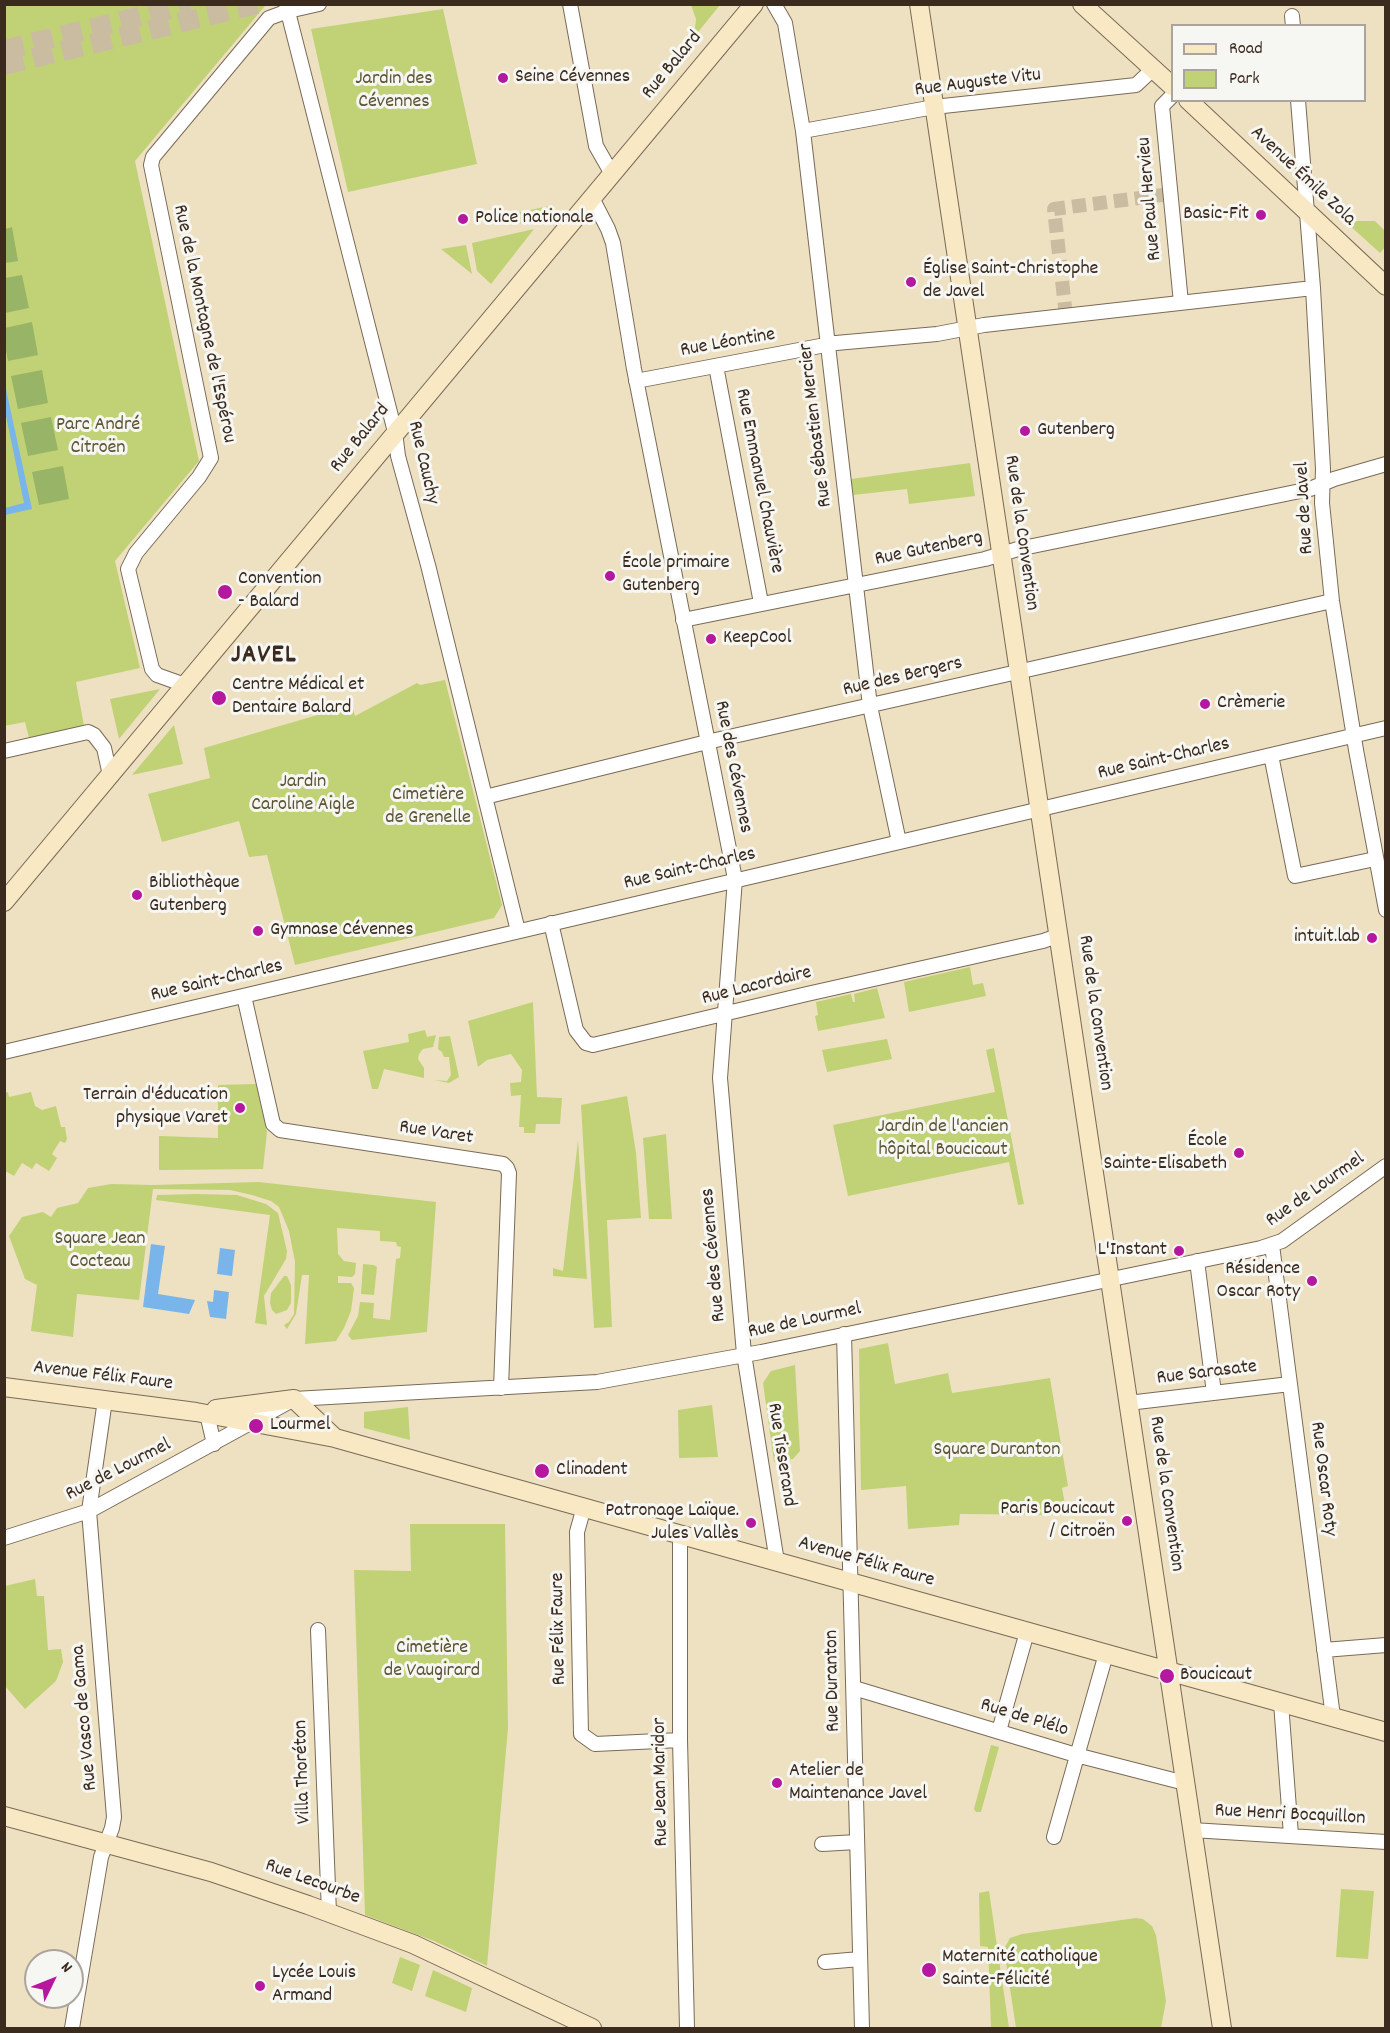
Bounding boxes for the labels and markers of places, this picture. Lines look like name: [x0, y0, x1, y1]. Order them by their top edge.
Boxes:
place label: Seine Cévennes: [515, 66, 630, 90]
marker: Seine Cévennes: [496, 71, 510, 85]
place label: Basic-Fit: [1183, 203, 1249, 227]
place label: Police nationale: [475, 207, 594, 231]
marker: Basic-Fit: [1254, 208, 1268, 222]
marker: Police nationale: [456, 212, 470, 226]
place label: Église Saint-Christophe de Javel: [923, 258, 1098, 305]
marker: Église Saint-Christophe de Javel: [904, 275, 918, 289]
place label: Gutenberg: [1037, 419, 1115, 443]
marker: Gutenberg: [1018, 424, 1032, 438]
place label: École primaire Gutenberg: [622, 552, 729, 599]
place label: Convention - Balard: [238, 568, 322, 615]
marker: École primaire Gutenberg: [603, 569, 617, 583]
marker: Convention - Balard: [216, 583, 234, 601]
place label: KeepCool: [723, 627, 791, 651]
marker: KeepCool: [704, 632, 718, 646]
place label: Centre Médical et Dentaire Balard: [232, 674, 364, 721]
marker: Centre Médical et Dentaire Balard: [210, 689, 228, 707]
place label: Crèmerie: [1217, 692, 1285, 716]
marker: Crèmerie: [1198, 697, 1212, 711]
place label: Bibliothèque Gutenberg: [149, 872, 240, 919]
marker: Bibliothèque Gutenberg: [130, 888, 144, 902]
place label: Gymnase Cévennes: [270, 919, 414, 943]
marker: Gymnase Cévennes: [251, 924, 265, 938]
place label: intuit.lab: [1294, 926, 1360, 950]
marker: intuit.lab: [1365, 931, 1379, 945]
place label: Terrain d'éducation physique Varet: [83, 1084, 228, 1131]
marker: Terrain d'éducation physique Varet: [233, 1101, 247, 1115]
place label: École Sainte-Elisabeth: [1104, 1130, 1227, 1177]
marker: École Sainte-Elisabeth: [1232, 1146, 1246, 1160]
place label: L'Instant: [1098, 1239, 1167, 1263]
marker: L'Instant: [1172, 1244, 1186, 1258]
place label: Résidence Oscar Roty: [1217, 1258, 1300, 1305]
marker: Résidence Oscar Roty: [1305, 1274, 1319, 1288]
place label: Lourmel: [270, 1414, 330, 1438]
marker: Lourmel: [247, 1417, 265, 1435]
place label: Clinadent: [556, 1459, 628, 1483]
marker: Clinadent: [533, 1462, 551, 1480]
place label: Paris Boucicaut / Citroën: [1000, 1498, 1115, 1545]
place label: Patronage Laïque. Jules Vallès: [605, 1500, 739, 1547]
marker: Paris Boucicaut / Citroën: [1120, 1514, 1134, 1528]
marker: Patronage Laïque. Jules Vallès: [744, 1516, 758, 1530]
place label: Boucicaut: [1180, 1664, 1252, 1688]
marker: Boucicaut: [1158, 1667, 1176, 1685]
place label: Atelier de Maintenance Javel: [789, 1760, 927, 1807]
marker: Atelier de Maintenance Javel: [770, 1776, 784, 1790]
place label: Maternité catholique Sainte-Félicité: [942, 1946, 1098, 1993]
marker: Maternité catholique Sainte-Félicité: [920, 1961, 938, 1979]
place label: Lycée Louis Armand: [272, 1962, 356, 2009]
marker: Lycée Louis Armand: [253, 1979, 267, 1993]

